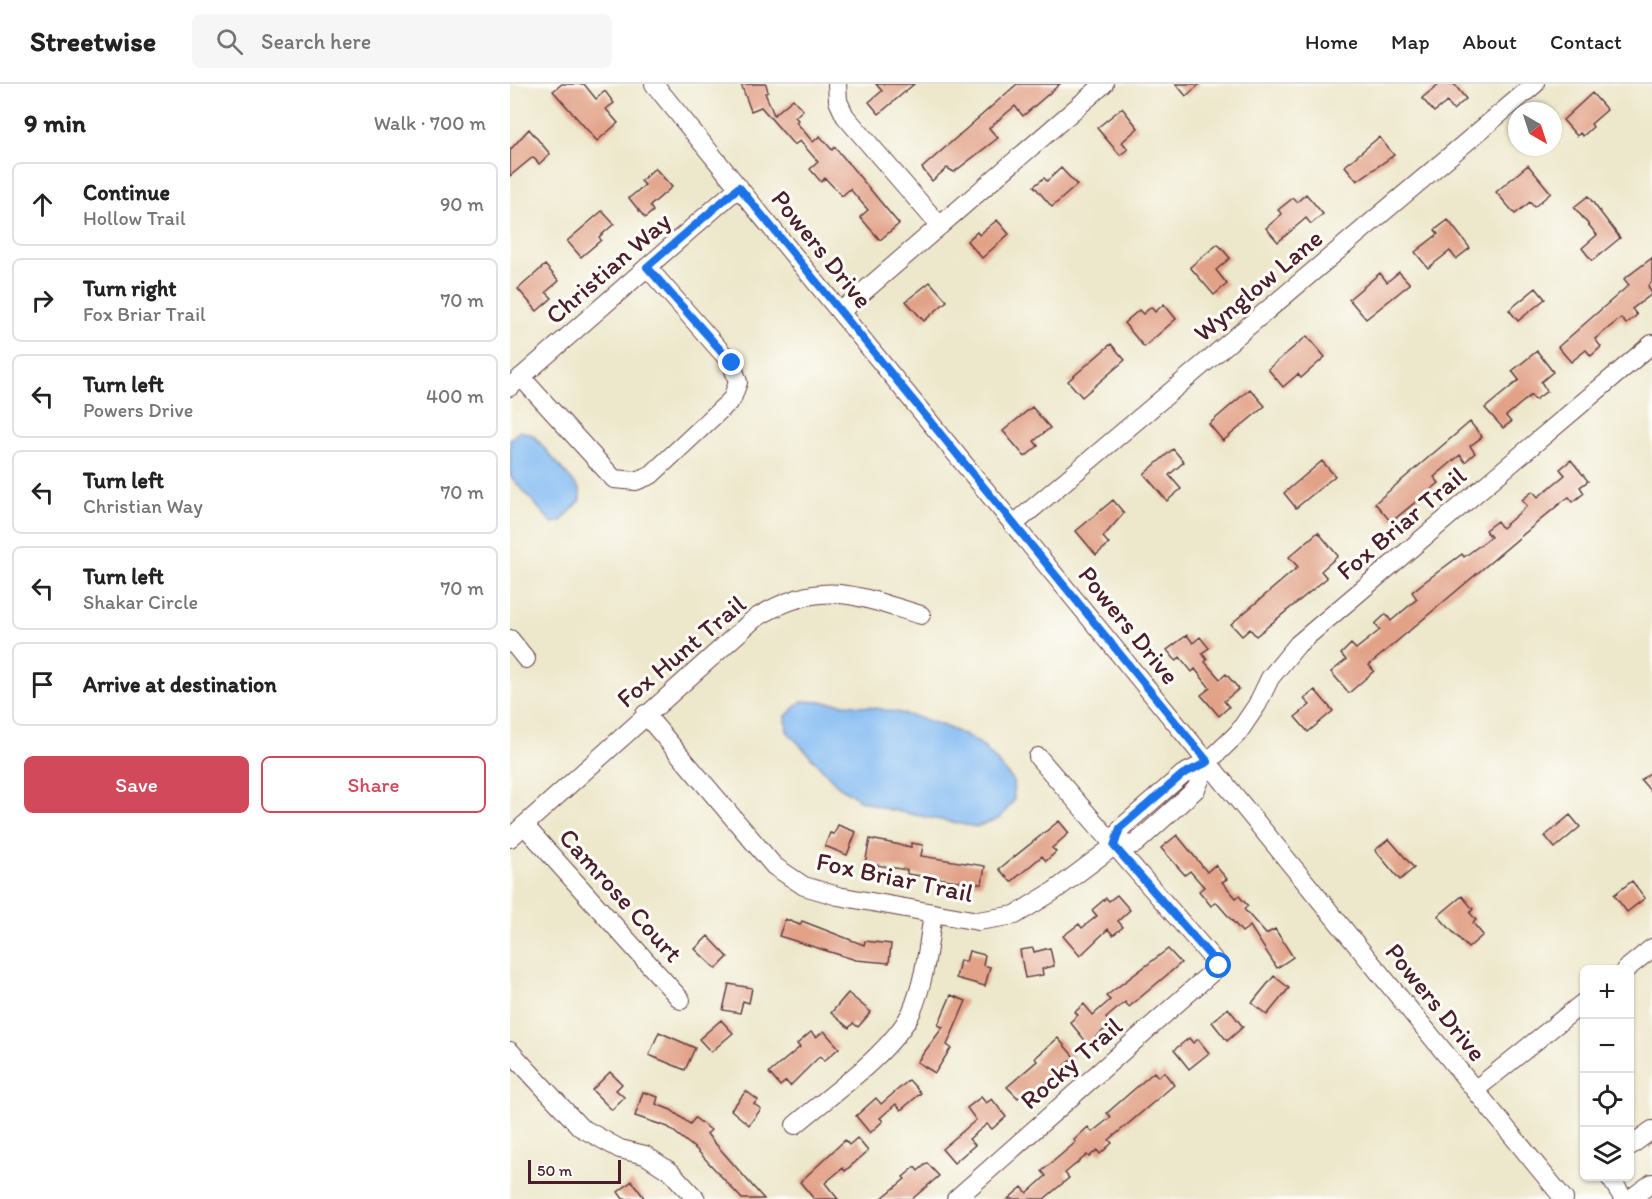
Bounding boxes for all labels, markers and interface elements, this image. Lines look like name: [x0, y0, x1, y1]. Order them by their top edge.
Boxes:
search box: [192, 14, 612, 68]
text: Streetwise: [30, 24, 156, 58]
icon: search: [213, 25, 246, 58]
text: Search here: [261, 28, 371, 55]
text: Home: [1305, 29, 1358, 54]
text: Map: [1391, 29, 1430, 54]
text: About: [1463, 29, 1517, 54]
text: Contact: [1550, 29, 1622, 54]
north arrow: [1508, 102, 1562, 156]
text: 9 min: [24, 107, 86, 139]
text: Walk · 700 m: [374, 111, 486, 135]
text: Continue: [83, 179, 170, 206]
street label: Powers Drive: [764, 183, 880, 315]
icon: ahead: [26, 188, 59, 221]
text: 90 m: [440, 192, 484, 216]
street label: Christian Way: [539, 205, 677, 331]
text: Hollow Trail: [83, 206, 186, 230]
street label: Wynglow Lane: [1187, 222, 1329, 348]
text: Turn right: [83, 275, 177, 302]
icon: right: [26, 284, 59, 317]
text: 70 m: [440, 288, 484, 312]
text: Fox Briar Trail: [83, 302, 206, 326]
route end: [718, 349, 744, 375]
text: Turn left: [83, 371, 164, 398]
icon: left: [26, 380, 59, 413]
text: 400 m: [426, 384, 484, 408]
text: Powers Drive: [83, 398, 193, 422]
street label: Fox Briar Trail: [1330, 459, 1472, 587]
text: Turn left: [83, 467, 164, 494]
icon: left: [26, 476, 59, 509]
text: 70 m: [440, 480, 484, 504]
text: Christian Way: [83, 494, 203, 518]
street label: Powers Drive: [1071, 559, 1187, 691]
text: Turn left: [83, 563, 164, 590]
icon: left: [26, 572, 59, 605]
text: 70 m: [440, 576, 484, 600]
street label: Fox Hunt Trail: [610, 588, 752, 714]
text: Shakar Circle: [83, 590, 198, 614]
icon: arrive: [26, 668, 59, 701]
text: Arrive at destination: [83, 671, 277, 698]
button: Save: [24, 756, 249, 813]
button: Share: [261, 756, 486, 813]
street label: Camrose Court: [552, 821, 690, 969]
street label: Fox Briar Trail: [814, 845, 976, 909]
street label: Powers Drive: [1378, 936, 1494, 1068]
route start: [1205, 952, 1231, 978]
map controls: [1580, 965, 1634, 1181]
button: +: [1580, 965, 1634, 1019]
street label: Rocky Trail: [1013, 1010, 1129, 1116]
button: −: [1580, 1019, 1634, 1073]
button: locate: [1580, 1073, 1634, 1127]
button: layers: [1580, 1127, 1634, 1181]
scale bar: [528, 1157, 621, 1184]
text: 50 m: [537, 1161, 572, 1180]

